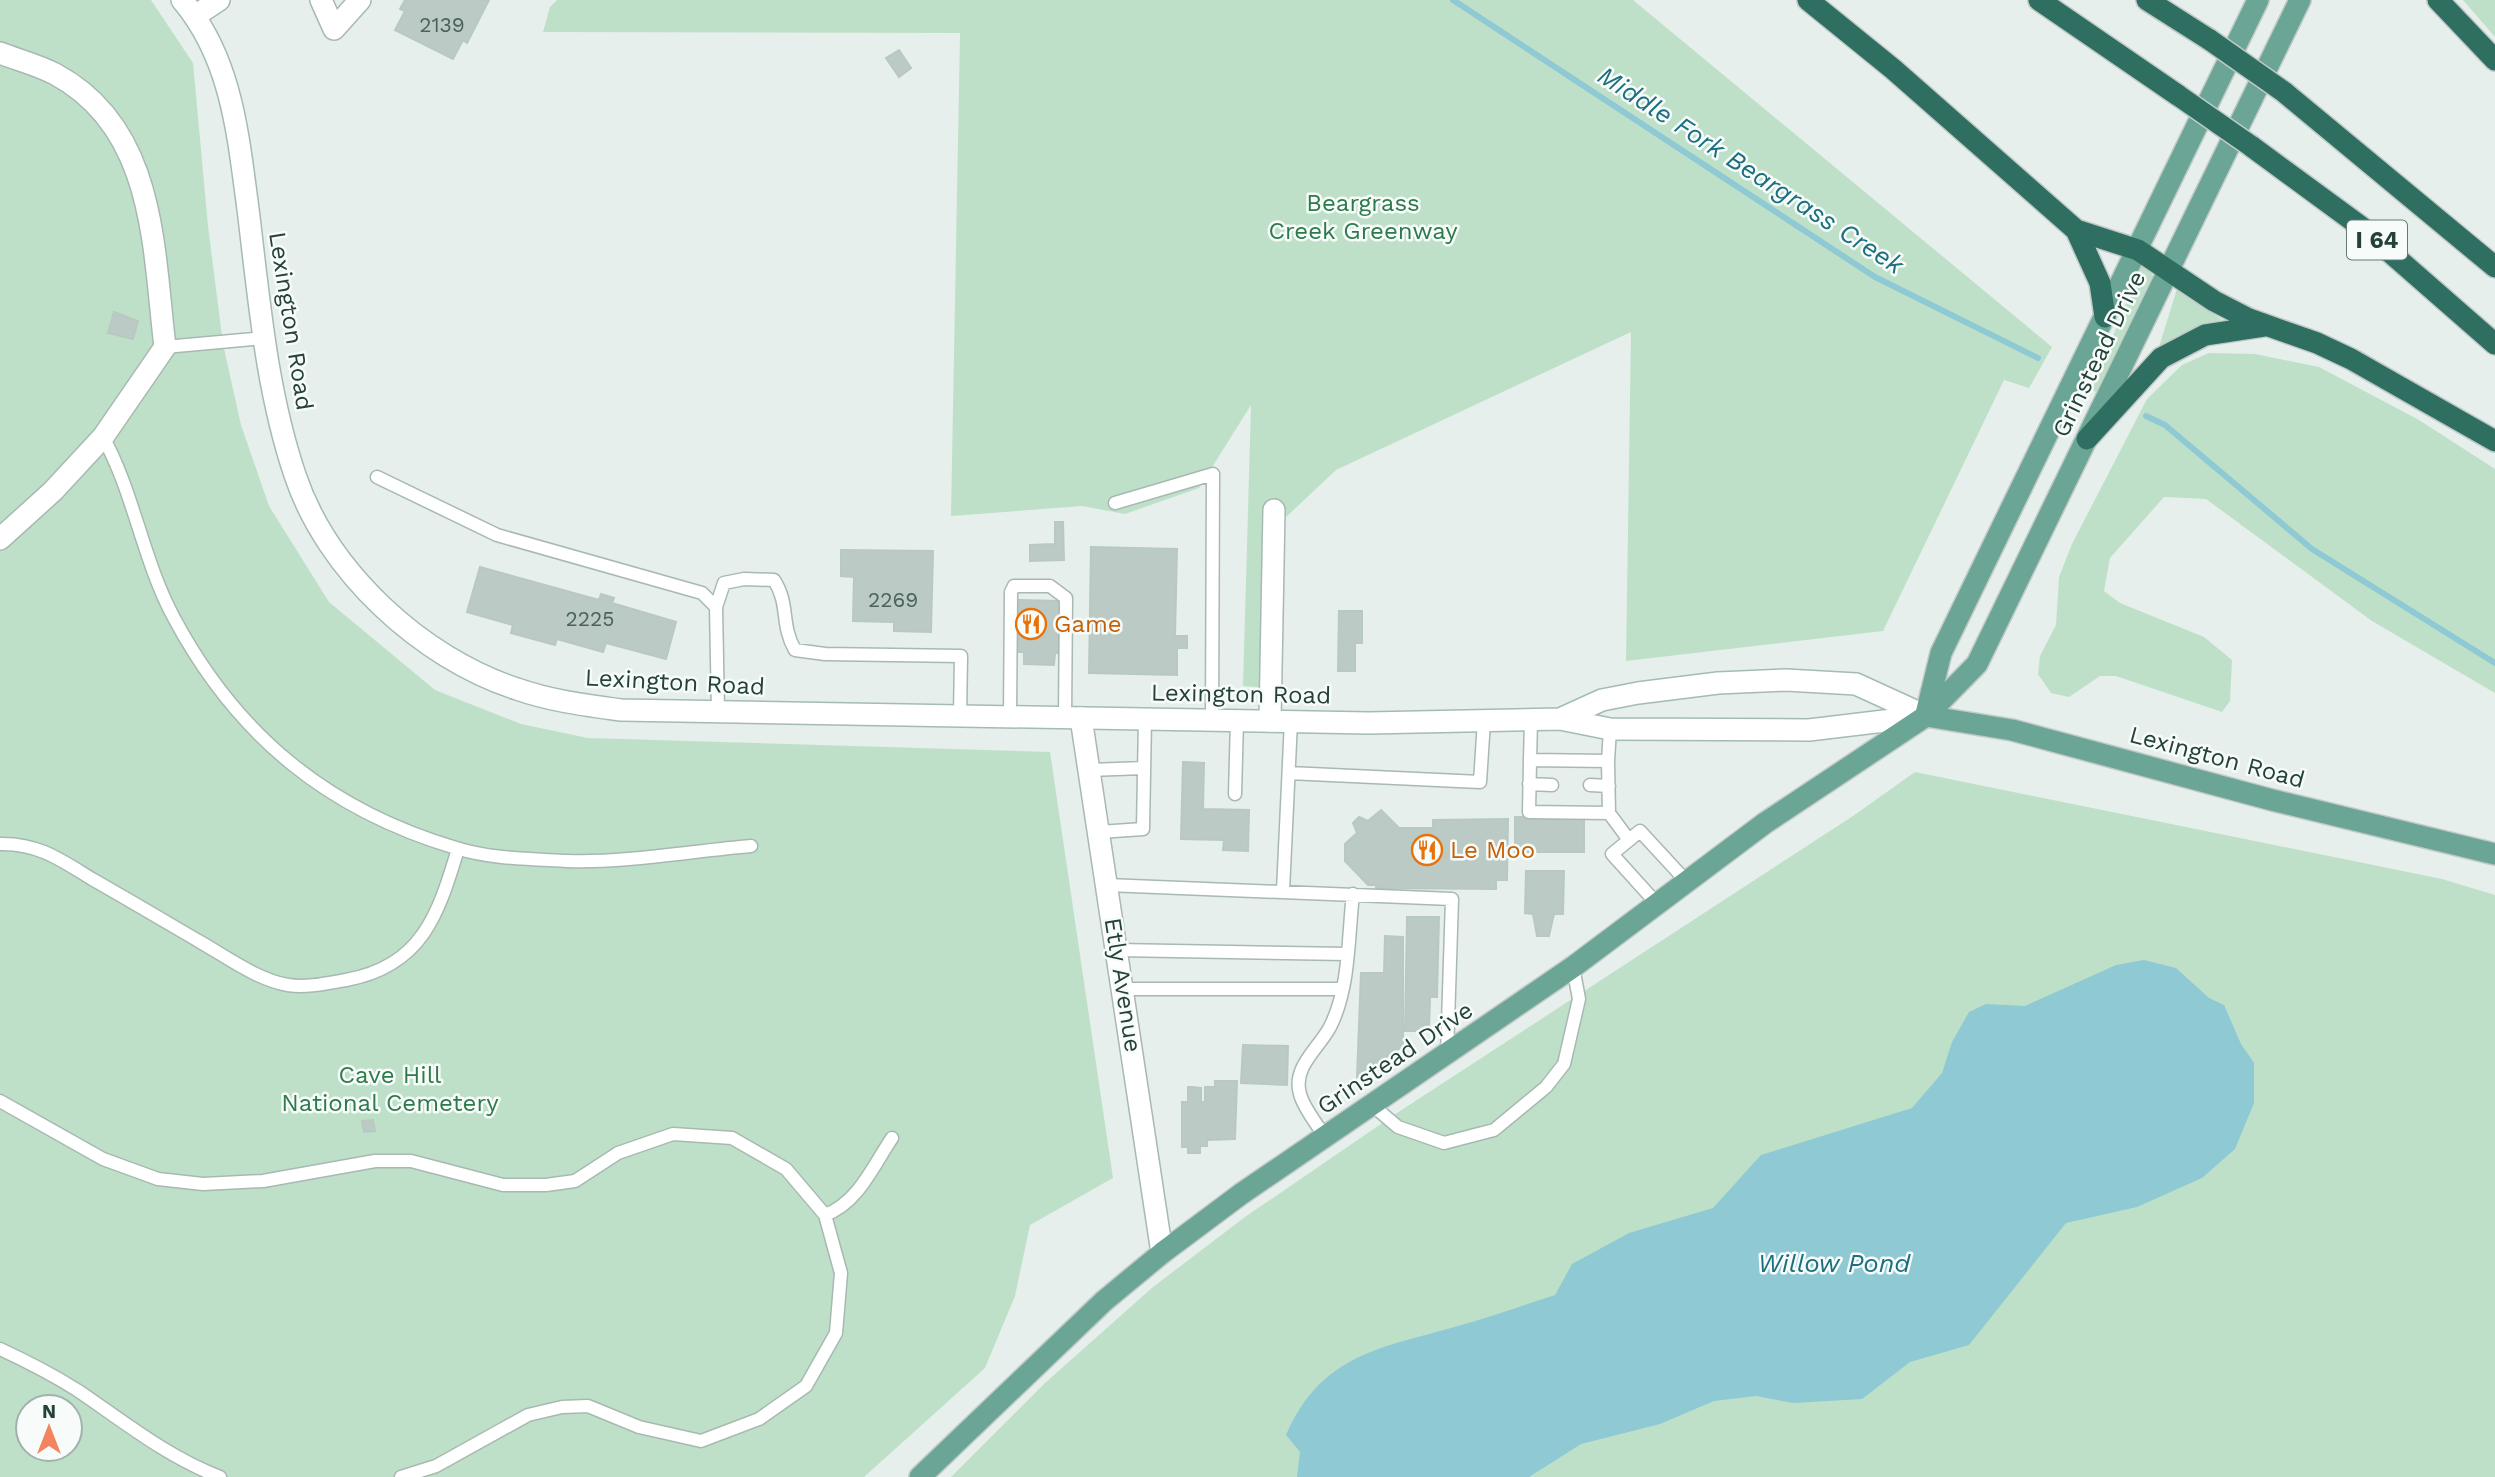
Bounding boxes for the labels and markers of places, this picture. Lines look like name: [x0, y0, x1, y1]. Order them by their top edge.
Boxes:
restaurant icon: Game: [1014, 607, 1048, 641]
place label: Game: [1054, 610, 1122, 638]
restaurant icon: Le Moo: [1410, 833, 1444, 867]
place label: Le Moo: [1450, 836, 1535, 864]

